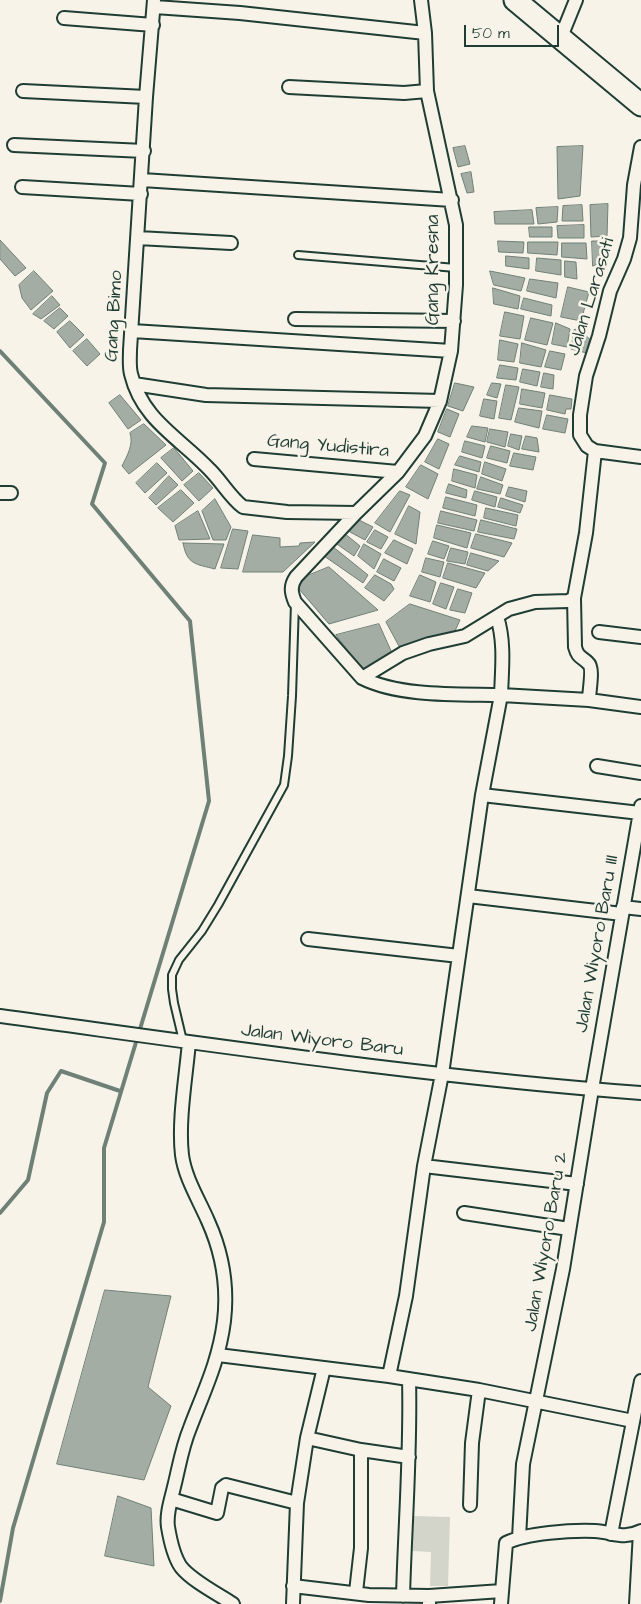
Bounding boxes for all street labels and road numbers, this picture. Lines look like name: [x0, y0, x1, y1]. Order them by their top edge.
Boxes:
street label: Gang Kresna: [423, 215, 445, 325]
street label: Jalan Larasati: [563, 235, 621, 359]
street label: Gang Bimo: [101, 270, 129, 362]
street label: Gang Yudistira: [266, 430, 390, 464]
street label: Jalan Wiyoro Baru III: [571, 854, 625, 1034]
street label: Jalan Wiyoro Baru: [240, 1020, 404, 1062]
street label: Jalan Wiyoro Baru 2: [520, 1150, 574, 1334]

